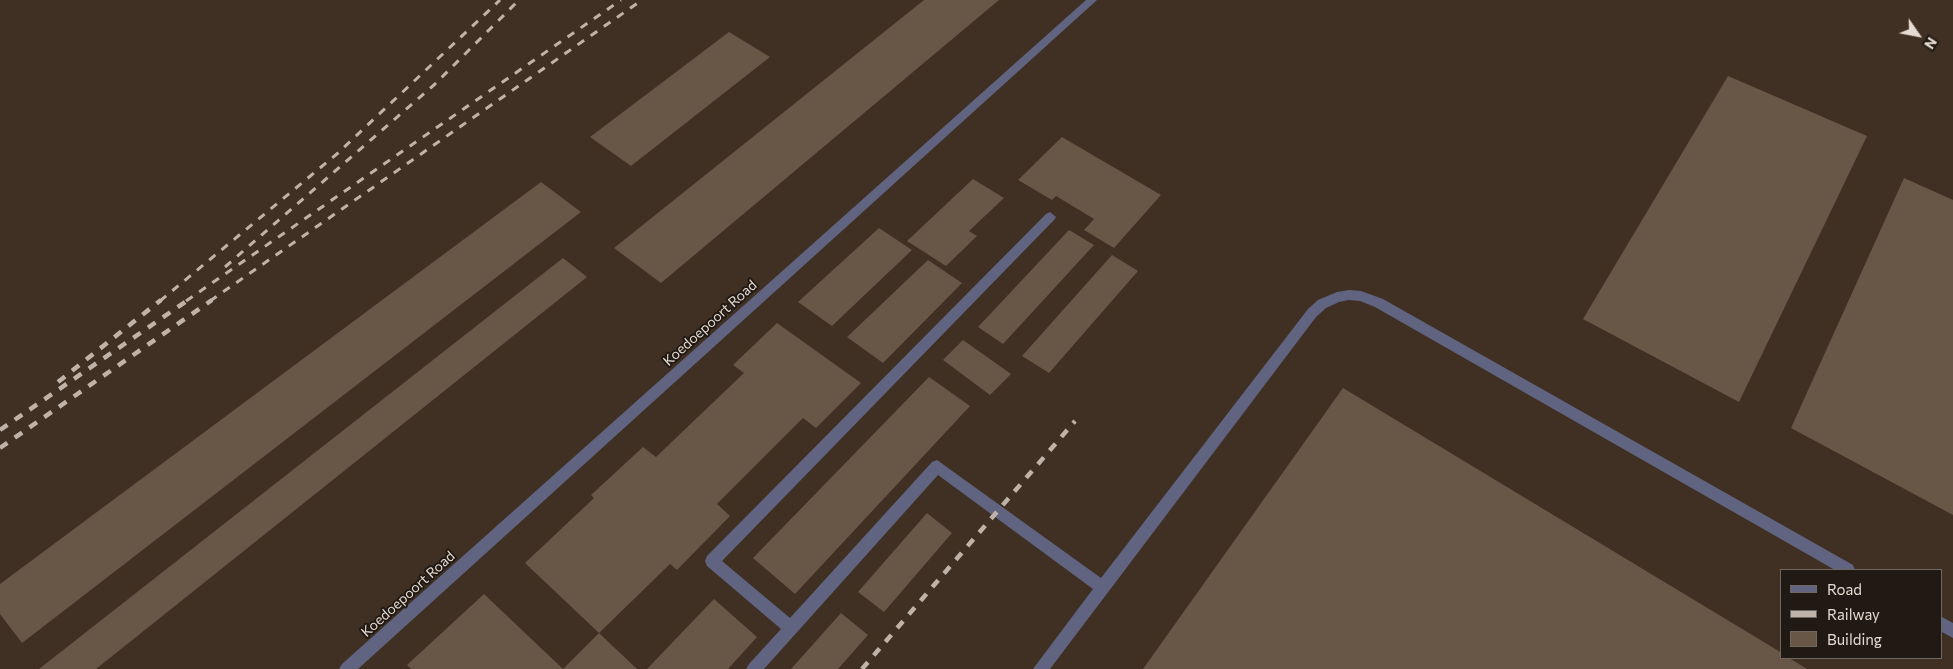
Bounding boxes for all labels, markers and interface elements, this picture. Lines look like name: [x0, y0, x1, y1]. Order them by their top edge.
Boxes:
north arrow: [1893, 10, 1943, 60]
text: N: [1921, 34, 1941, 52]
street label: Koedoepoort Road: [660, 277, 760, 369]
street label: Koedoepoort Road: [358, 548, 458, 640]
legend: [1780, 569, 1943, 659]
text: Road: [1827, 580, 1862, 598]
text: Railway: [1827, 605, 1880, 623]
text: Building: [1827, 630, 1882, 648]

